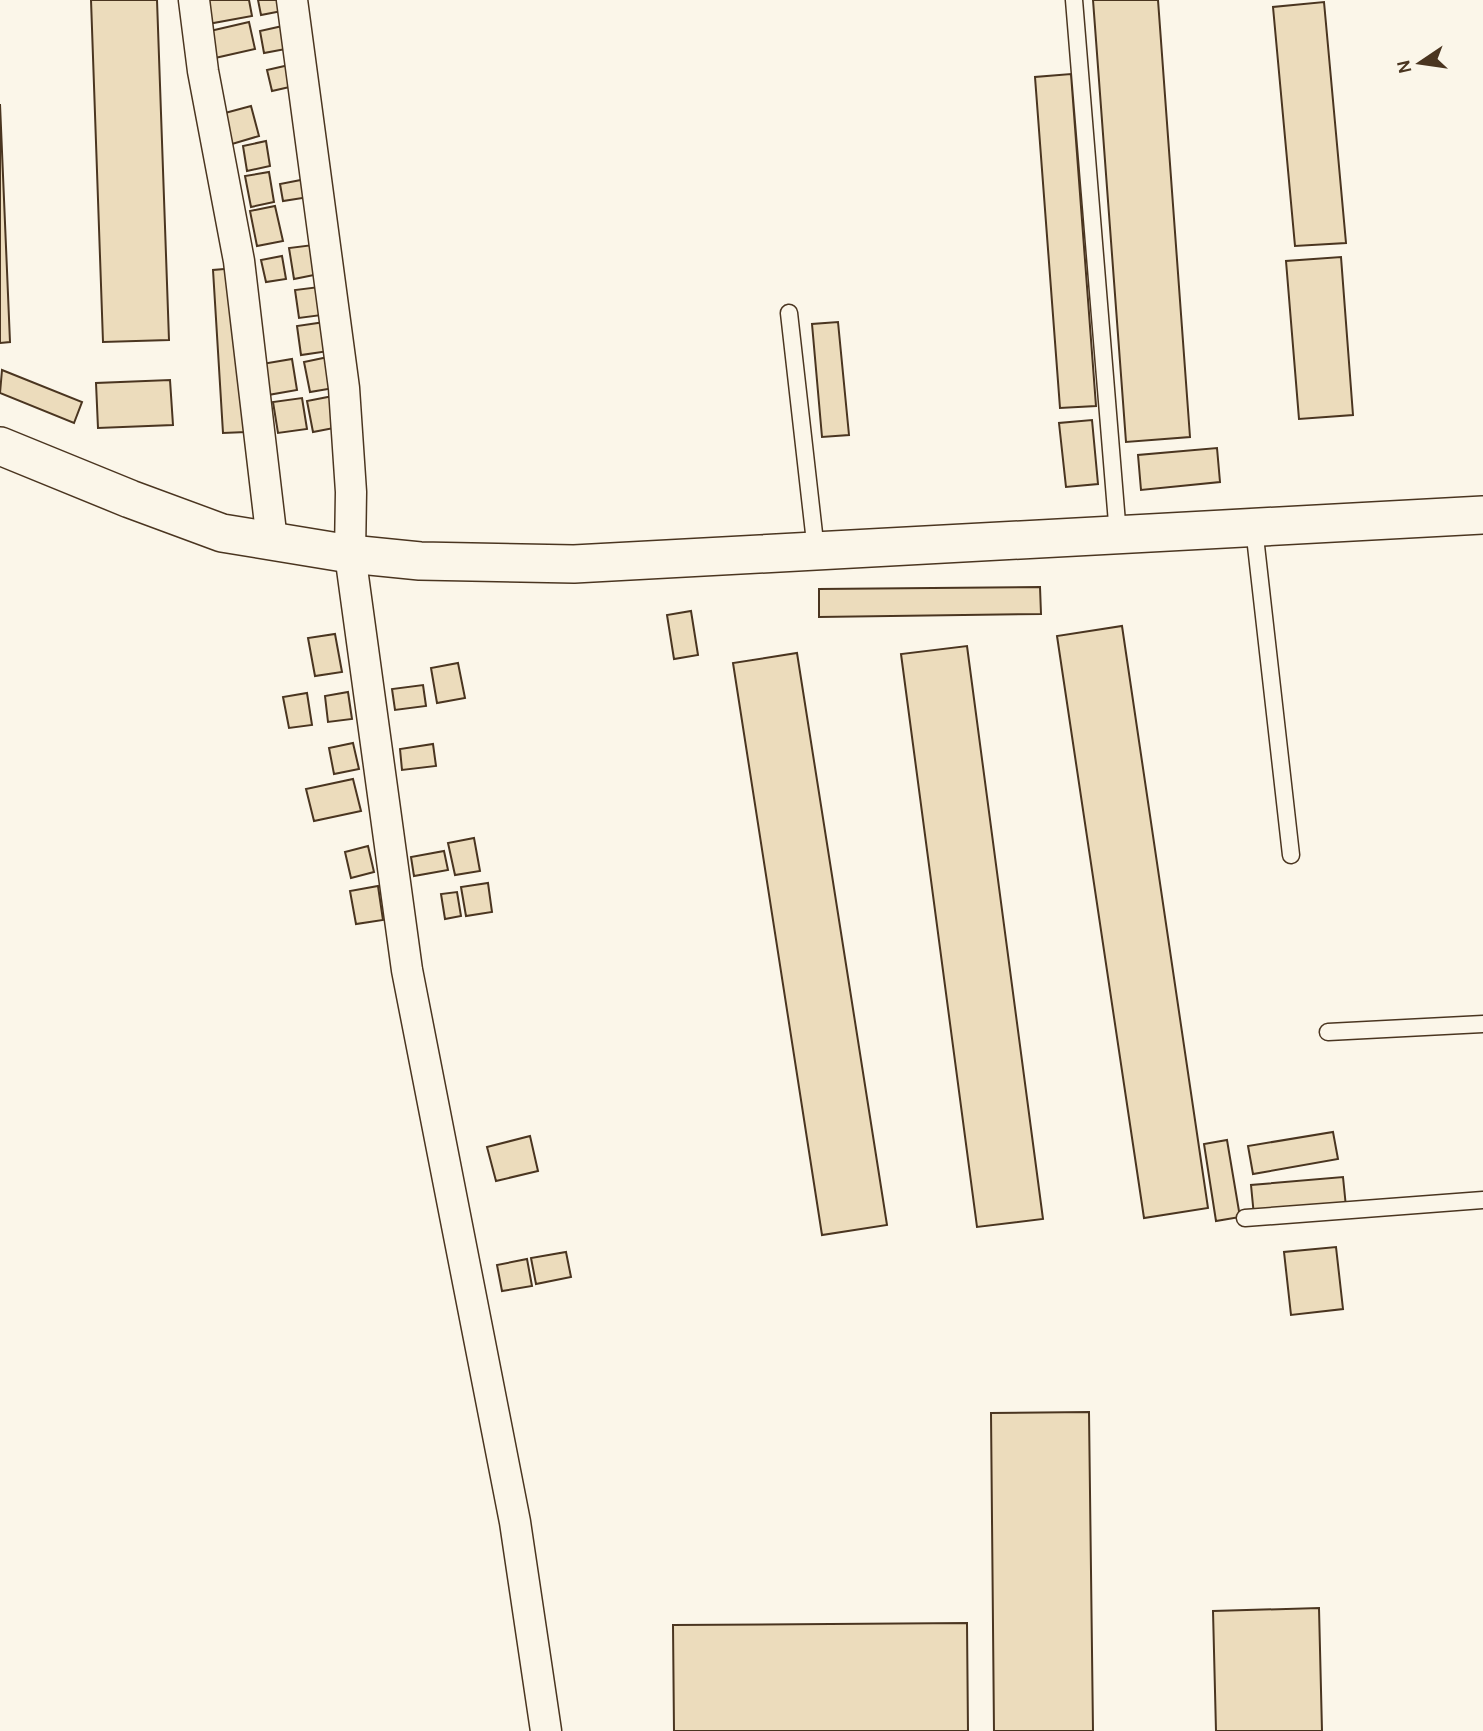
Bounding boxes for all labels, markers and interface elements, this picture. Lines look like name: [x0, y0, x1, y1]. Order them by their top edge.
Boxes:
north arrow: [1385, 28, 1455, 98]
text: N: [1392, 57, 1417, 76]

